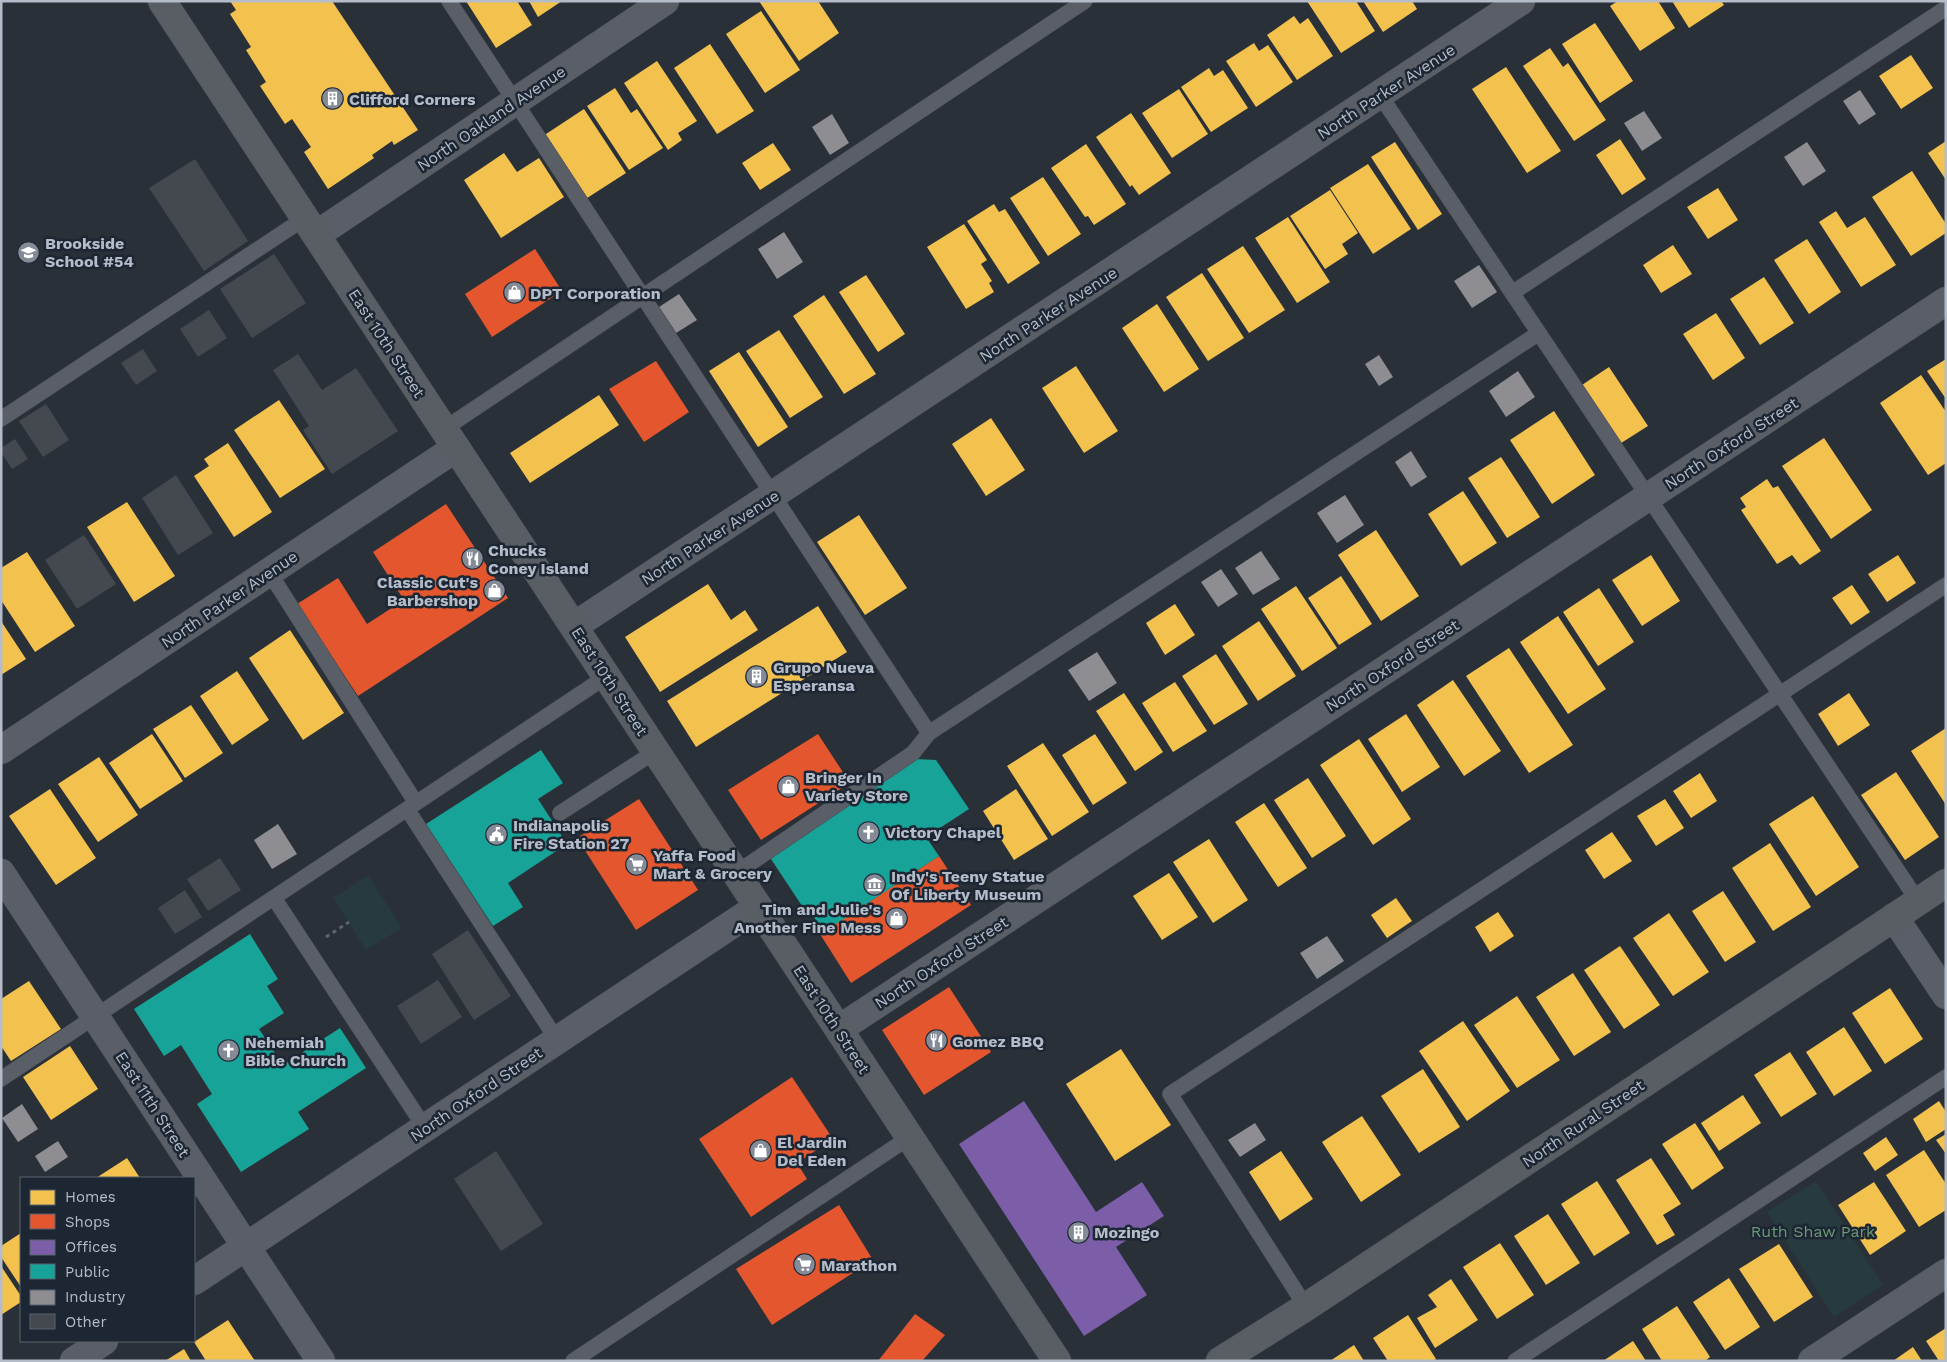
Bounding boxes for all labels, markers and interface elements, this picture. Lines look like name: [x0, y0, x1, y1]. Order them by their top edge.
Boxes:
street label: North Parker Avenue: [1314, 40, 1459, 143]
street label: North Oakland Avenue: [414, 62, 569, 175]
building icon: Clifford Corners: [321, 87, 345, 111]
place label: Clifford Corners: [349, 90, 476, 109]
place label: Brookside School #54: [45, 234, 134, 271]
school or university icon: Brookside School #54: [17, 240, 41, 264]
street label: North Parker Avenue: [976, 263, 1121, 366]
shop icon: DPT Corporation: [502, 281, 526, 305]
place label: DPT Corporation: [530, 284, 661, 303]
street label: East 10th Street: [344, 285, 429, 402]
street label: North Oxford Street: [1661, 393, 1802, 494]
street label: North Parker Avenue: [638, 486, 783, 589]
place label: Chucks Coney Island: [488, 541, 589, 578]
street label: North Parker Avenue: [158, 547, 301, 652]
restaurant icon: Chucks Coney Island: [460, 547, 484, 571]
place label: Classic Cut's Barbershop: [377, 573, 478, 610]
shop icon: Classic Cut's Barbershop: [482, 579, 506, 603]
street label: North Oxford Street: [1322, 615, 1463, 716]
street label: East 10th Street: [567, 623, 652, 740]
place label: Grupo Nueva Esperansa: [773, 658, 875, 695]
building icon: Grupo Nueva Esperansa: [745, 664, 769, 688]
place label: Bringer In Variety Store: [805, 768, 908, 805]
shop icon: Bringer In Variety Store: [777, 774, 801, 798]
place label: Indianapolis Fire Station 27: [513, 816, 629, 853]
church icon: Victory Chapel: [857, 820, 881, 844]
public building icon: Indianapolis Fire Station 27: [485, 822, 509, 846]
place label: Victory Chapel: [885, 823, 1002, 842]
place label: Yaffa Food Mart & Grocery: [653, 846, 773, 883]
supermarket icon: Yaffa Food Mart & Grocery: [625, 852, 649, 876]
place label: Indy's Teeny Statue Of Liberty Museum: [891, 867, 1045, 904]
museum icon: Indy's Teeny Statue Of Liberty Museum: [863, 873, 887, 897]
place label: Tim and Julie's Another Fine Mess: [734, 900, 881, 937]
shop icon: Tim and Julie's Another Fine Mess: [885, 906, 909, 930]
street label: North Oxford Street: [871, 912, 1012, 1013]
street label: East 10th Street: [789, 961, 874, 1078]
restaurant icon: Gomez BBQ: [924, 1029, 948, 1053]
place label: Gomez BBQ: [952, 1032, 1044, 1051]
place label: Nehemiah Bible Church: [245, 1033, 346, 1070]
church icon: Nehemiah Bible Church: [217, 1039, 241, 1063]
street label: North Oxford Street: [407, 1043, 546, 1146]
street label: East 11th Street: [111, 1048, 194, 1161]
street label: North Rural Street: [1519, 1075, 1648, 1171]
place label: El Jardin Del Eden: [777, 1133, 847, 1170]
shop icon: El Jardin Del Eden: [749, 1139, 773, 1163]
legend: [20, 1177, 195, 1342]
text: Homes: [65, 1188, 116, 1206]
text: Shops: [65, 1213, 110, 1231]
building icon: Mozingo: [1066, 1220, 1090, 1244]
park label: Ruth Shaw Park: [1751, 1222, 1875, 1241]
place label: Mozingo: [1094, 1223, 1160, 1242]
text: Offices: [65, 1238, 117, 1256]
supermarket icon: Marathon: [793, 1253, 817, 1277]
place label: Marathon: [821, 1256, 897, 1275]
text: Public: [65, 1263, 110, 1281]
text: Industry: [65, 1288, 126, 1306]
text: Other: [65, 1313, 107, 1331]

